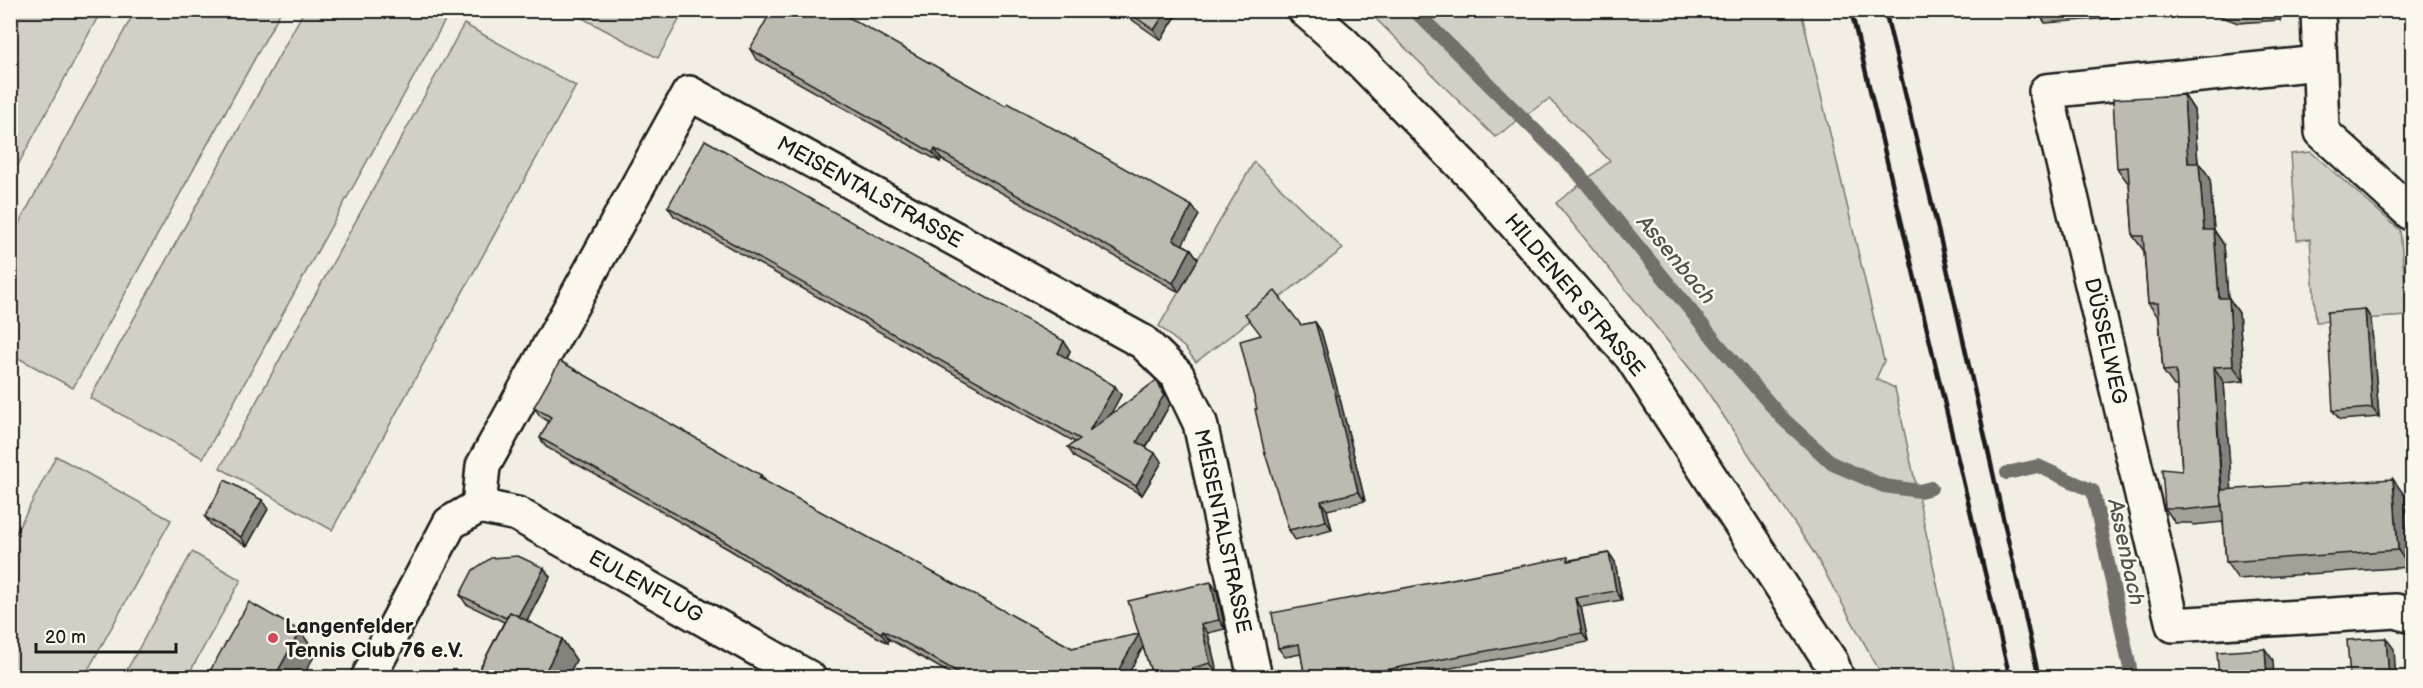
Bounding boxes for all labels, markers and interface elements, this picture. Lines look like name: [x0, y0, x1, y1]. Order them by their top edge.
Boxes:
street label: MEISENTALSTRASSE: [773, 131, 967, 254]
street label: HILDENER STRASSE: [1499, 209, 1650, 382]
water label: Assenbach: [1630, 209, 1721, 310]
street label: DÜSSELWEG: [2079, 275, 2132, 407]
street label: MEISENTALSTRASSE: [1189, 427, 1256, 636]
water label: Assenbach: [2101, 496, 2150, 608]
street label: EULENFLUG: [584, 545, 707, 628]
place label: Langenfelder Tennis Club 76 e.V.: [285, 614, 463, 663]
scale bar: [36, 616, 176, 654]
text: 20 m: [45, 627, 86, 648]
marker: Langenfelder Tennis Club 76 e.V.: [266, 631, 280, 645]

